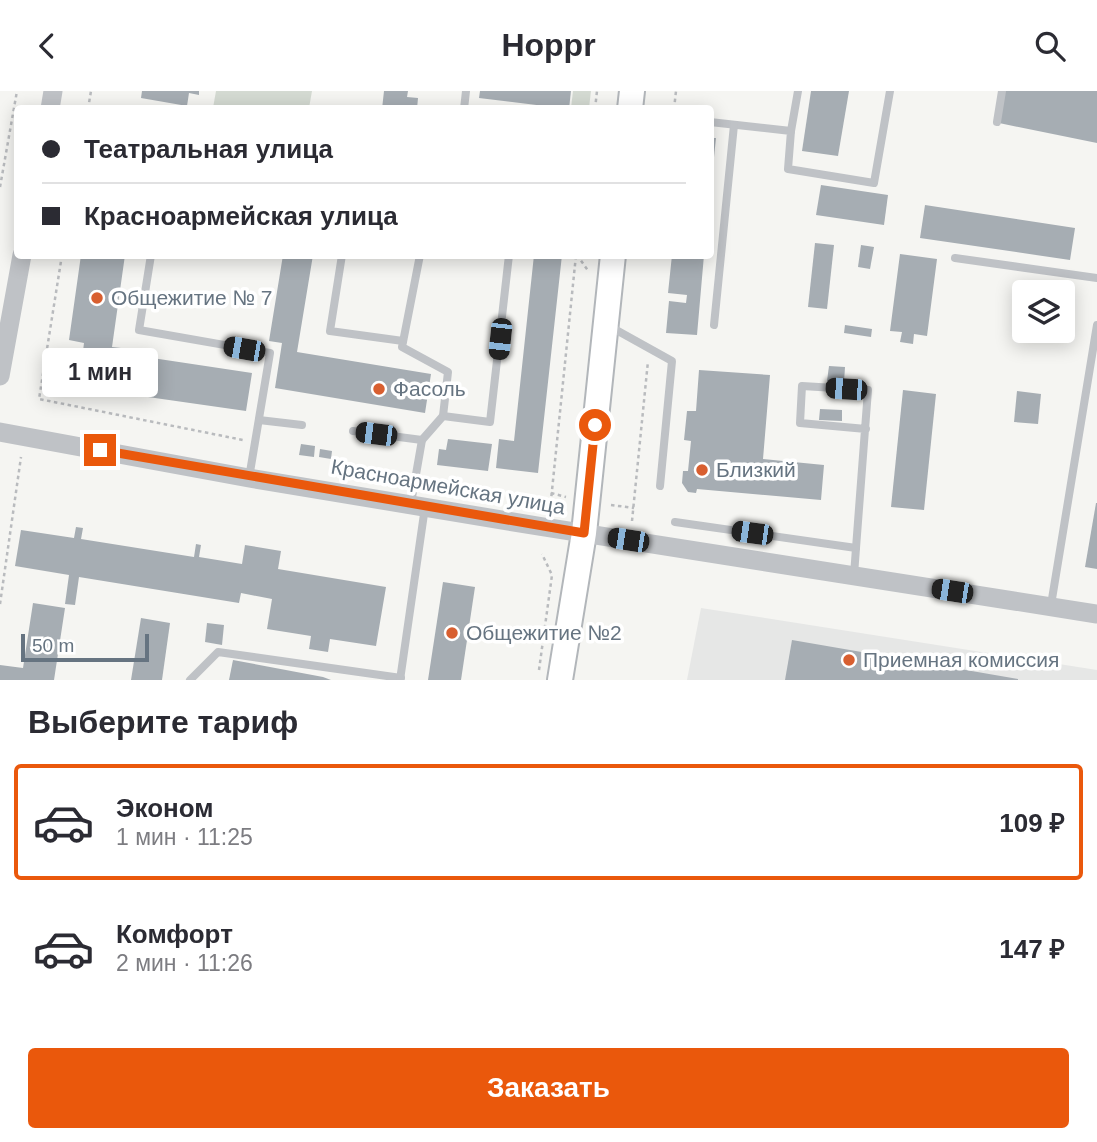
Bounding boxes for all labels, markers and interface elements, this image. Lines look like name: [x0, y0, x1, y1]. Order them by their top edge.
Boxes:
icon: back: [28, 27, 66, 65]
text: Hoppr: [501, 27, 596, 63]
icon: search: [1031, 27, 1069, 65]
text: Театральная улица: [84, 134, 333, 164]
text: Красноармейская улица: [84, 201, 398, 231]
map controls: [1012, 280, 1075, 343]
button: layers: [1012, 280, 1075, 343]
place label: Общежитие № 7: [111, 286, 273, 309]
marker: Общежитие № 7: [89, 290, 105, 306]
car: [488, 317, 513, 361]
car: [222, 335, 267, 363]
callout: 1 мин: [42, 349, 158, 397]
text: 1 мин: [68, 359, 132, 385]
place label: Фасоль: [393, 377, 466, 400]
car: [825, 377, 868, 401]
marker: Фасоль: [371, 381, 387, 397]
route start: [579, 409, 611, 441]
car: [354, 421, 399, 447]
route end: [84, 434, 116, 466]
street label: Красноармейская улица: [329, 455, 567, 518]
place label: Близкий: [716, 458, 796, 481]
marker: Близкий: [694, 462, 710, 478]
car: [730, 520, 775, 546]
car: [606, 526, 651, 554]
car: [930, 577, 975, 605]
place label: Общежитие №2: [466, 621, 622, 644]
marker: Общежитие №2: [444, 625, 460, 641]
scale bar: [21, 631, 149, 663]
text: 50 m: [32, 635, 74, 656]
place label: Приемная комиссия: [863, 648, 1059, 671]
marker: Приемная комиссия: [841, 652, 857, 668]
text: Выберите тариф: [28, 704, 298, 740]
icon: car: [32, 791, 95, 854]
text: Эконом: [116, 793, 214, 823]
text: 109 ₽: [999, 808, 1065, 838]
text: 1 мин · 11:25: [116, 824, 253, 850]
icon: car: [32, 917, 95, 980]
text: Комфорт: [116, 919, 233, 949]
text: 147 ₽: [999, 934, 1065, 964]
text: 2 мин · 11:26: [116, 950, 253, 976]
button: Заказать: [28, 1048, 1069, 1128]

